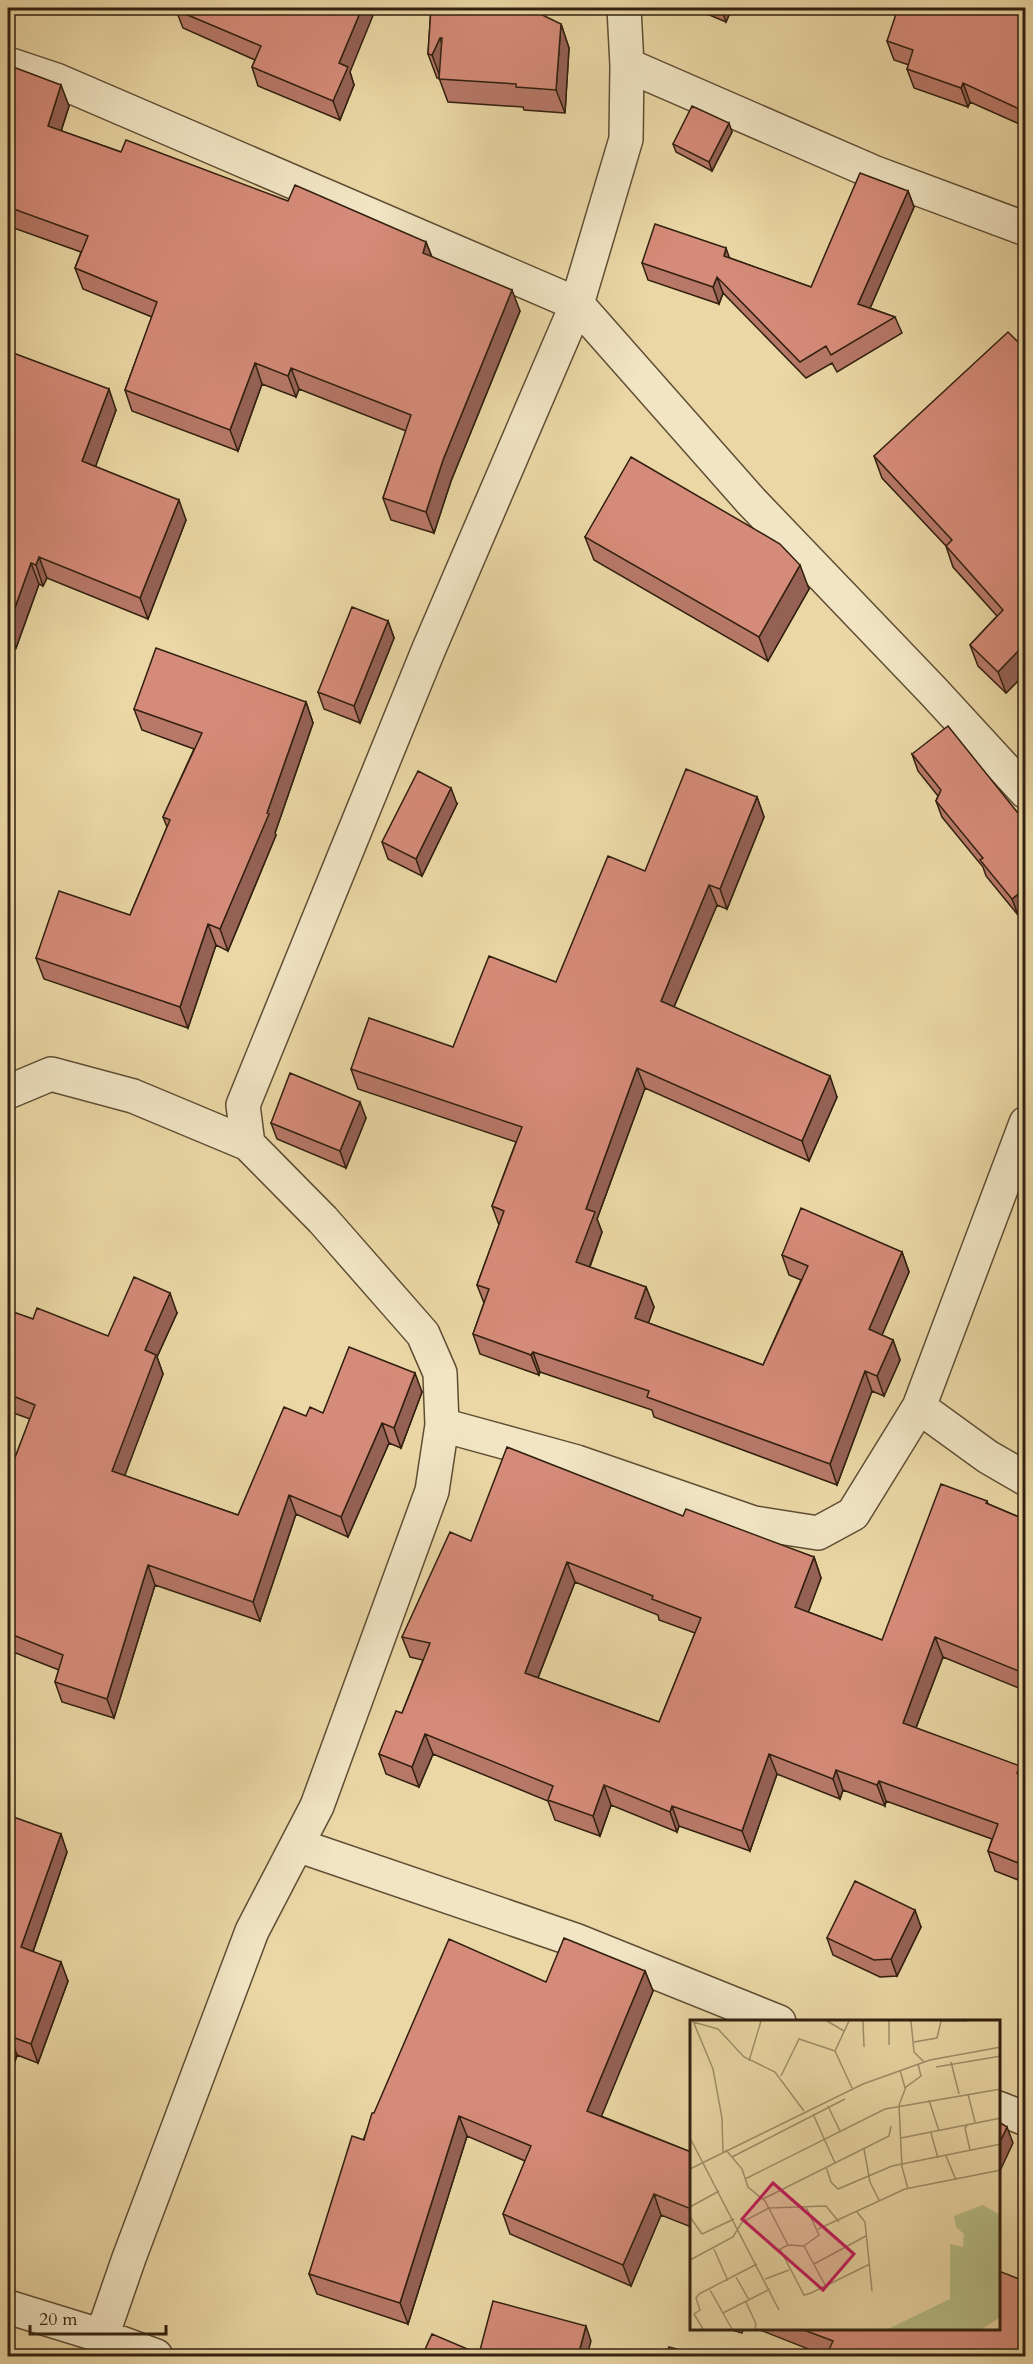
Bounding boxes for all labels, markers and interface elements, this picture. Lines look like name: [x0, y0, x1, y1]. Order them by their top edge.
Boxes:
inset map: [690, 2020, 1000, 2331]
scale bar: [30, 2298, 166, 2336]
text: 20 m: [39, 2307, 78, 2332]

